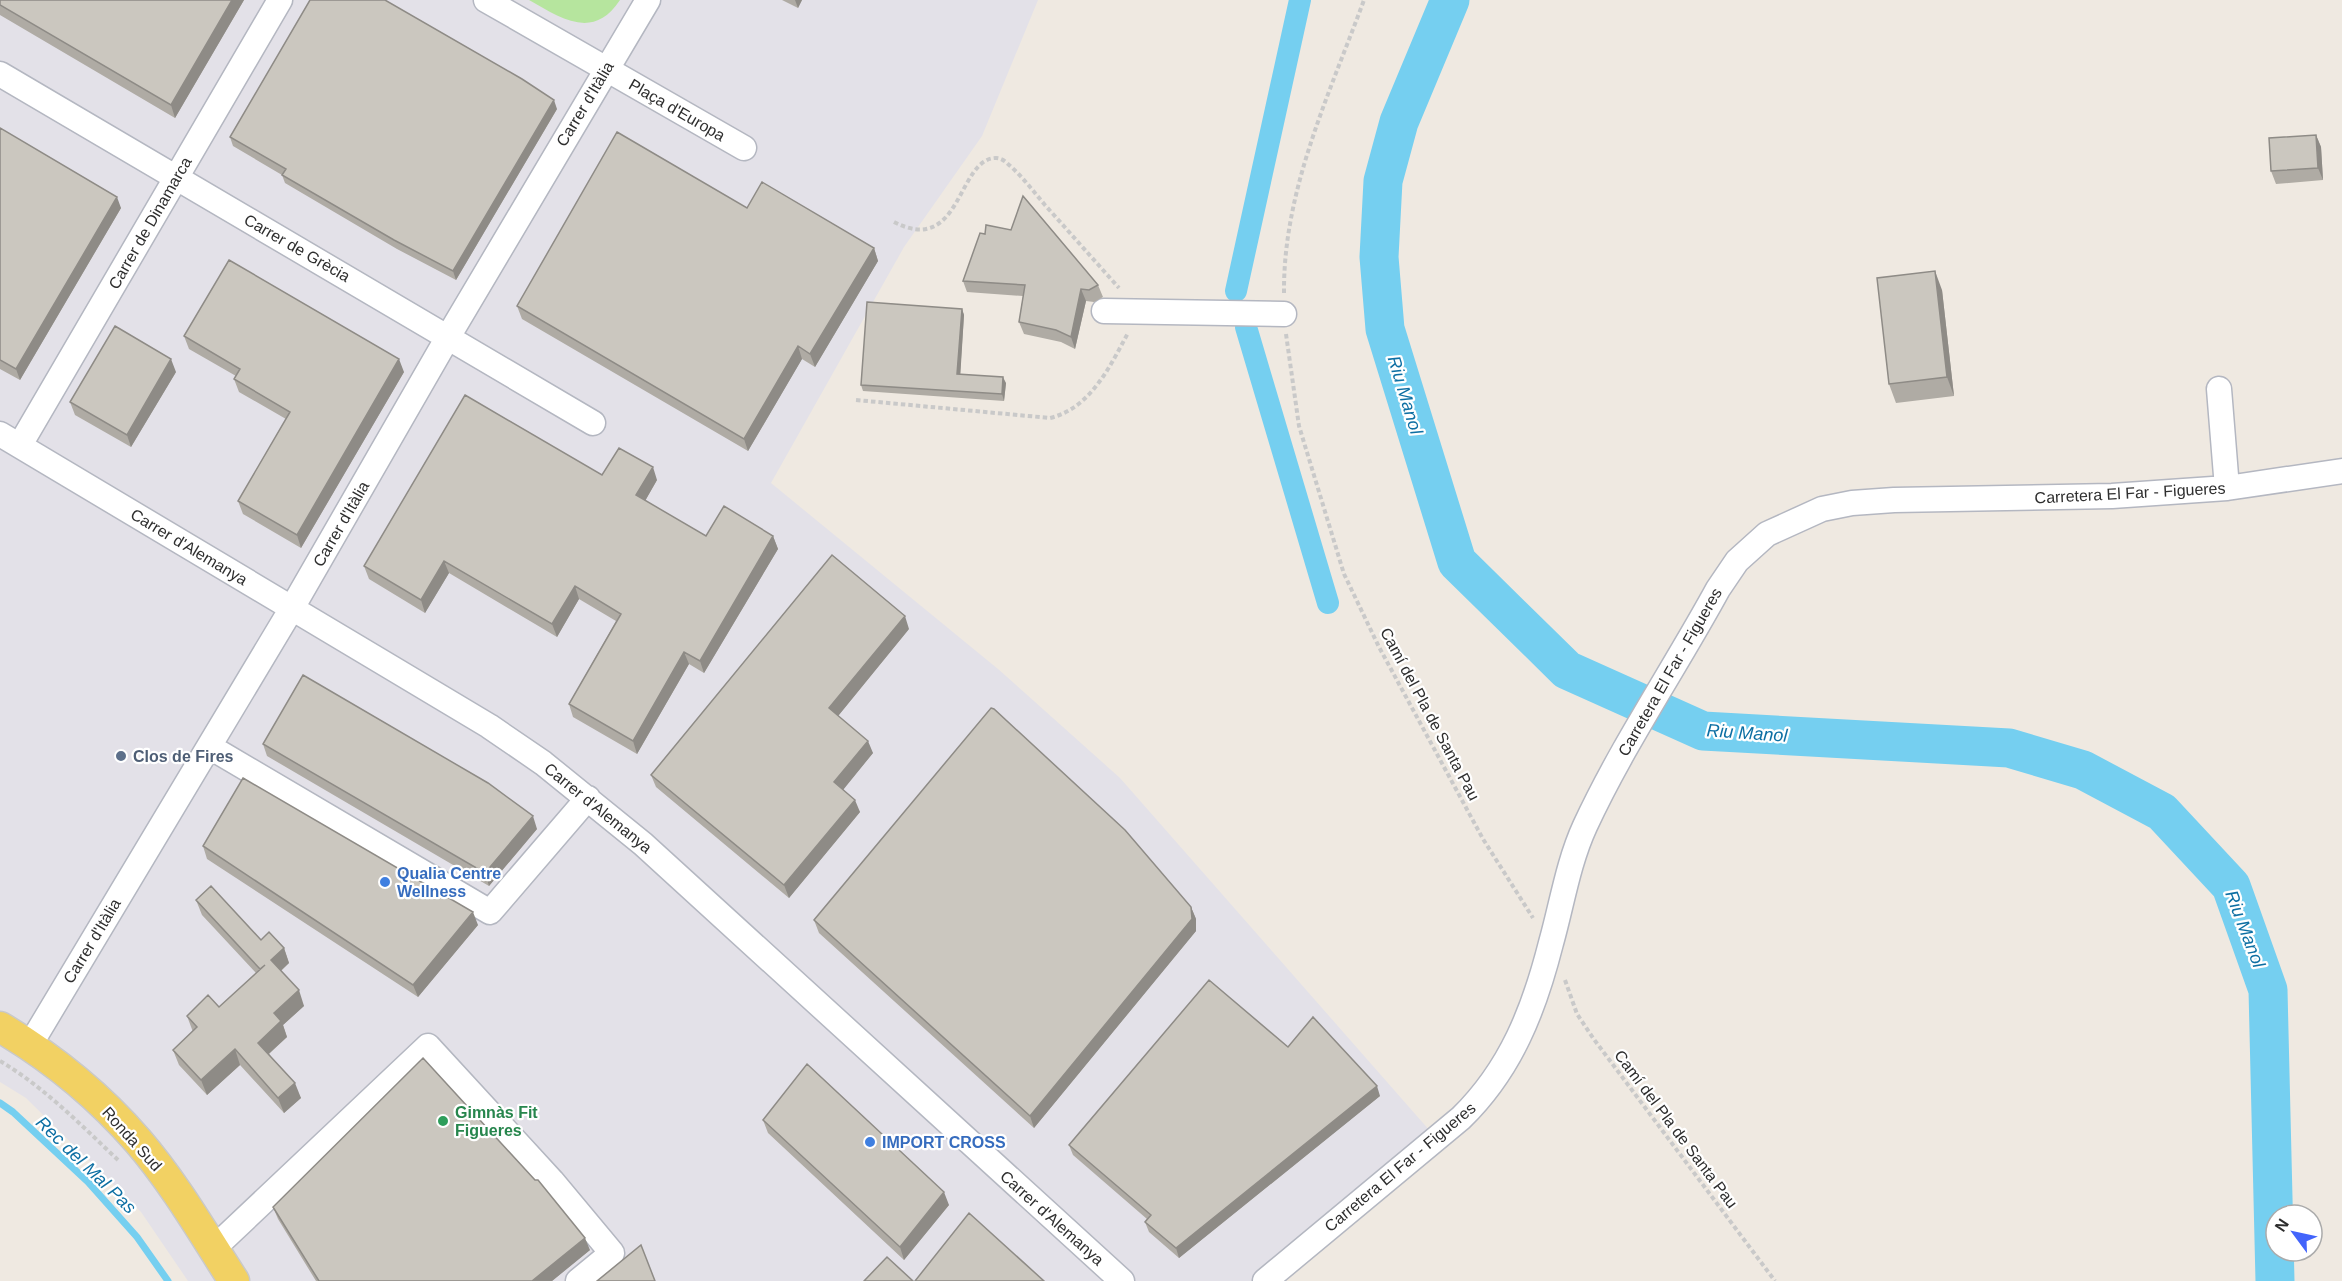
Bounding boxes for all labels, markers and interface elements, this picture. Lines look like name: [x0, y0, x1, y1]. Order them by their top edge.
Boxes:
street label: Carrer d'Itàlia: [553, 59, 617, 149]
street label: Plaça d'Europa: [626, 76, 728, 144]
street label: Carrer de Dinamarca: [105, 154, 195, 292]
street label: Carrer de Grècia: [241, 211, 353, 285]
water label: Riu Manol: [1384, 353, 1427, 438]
street label: Carrer d'Itàlia: [310, 478, 372, 570]
street label: Carretera El Far - Figueres: [2034, 480, 2226, 506]
street label: Carrer d'Alemanya: [128, 505, 250, 589]
street label: Carretera El Far - Figueres: [1615, 585, 1725, 759]
street label: Camí del Pla de Santa Pau: [1377, 625, 1483, 803]
water label: Riu Manol: [1706, 720, 1789, 746]
place label: Clos de Fires: [133, 748, 234, 765]
marker: Clos de Fires: [114, 749, 128, 763]
street label: Carrer d'Alemanya: [541, 760, 655, 856]
place label: Qualia Centre Wellness: [397, 865, 501, 900]
marker: Qualia Centre Wellness: [378, 875, 392, 889]
water label: Riu Manol: [2221, 888, 2269, 971]
street label: Carrer d'Itàlia: [60, 896, 124, 986]
street label: Camí del Pla de Santa Pau: [1611, 1047, 1741, 1211]
street label: Carretera El Far - Figueres: [1321, 1099, 1479, 1235]
street label: Ronda Sud: [99, 1104, 165, 1174]
place label: Gimnàs Fit Figueres: [455, 1104, 538, 1139]
water label: Rec del Mal Pas: [32, 1112, 140, 1218]
marker: Gimnàs Fit Figueres: [436, 1114, 450, 1128]
place label: IMPORT CROSS: [882, 1134, 1006, 1151]
marker: IMPORT CROSS: [863, 1135, 877, 1149]
street label: Carrer d'Alemanya: [997, 1167, 1107, 1269]
north arrow: [2264, 1203, 2324, 1263]
text: N: [2272, 1216, 2292, 1235]

